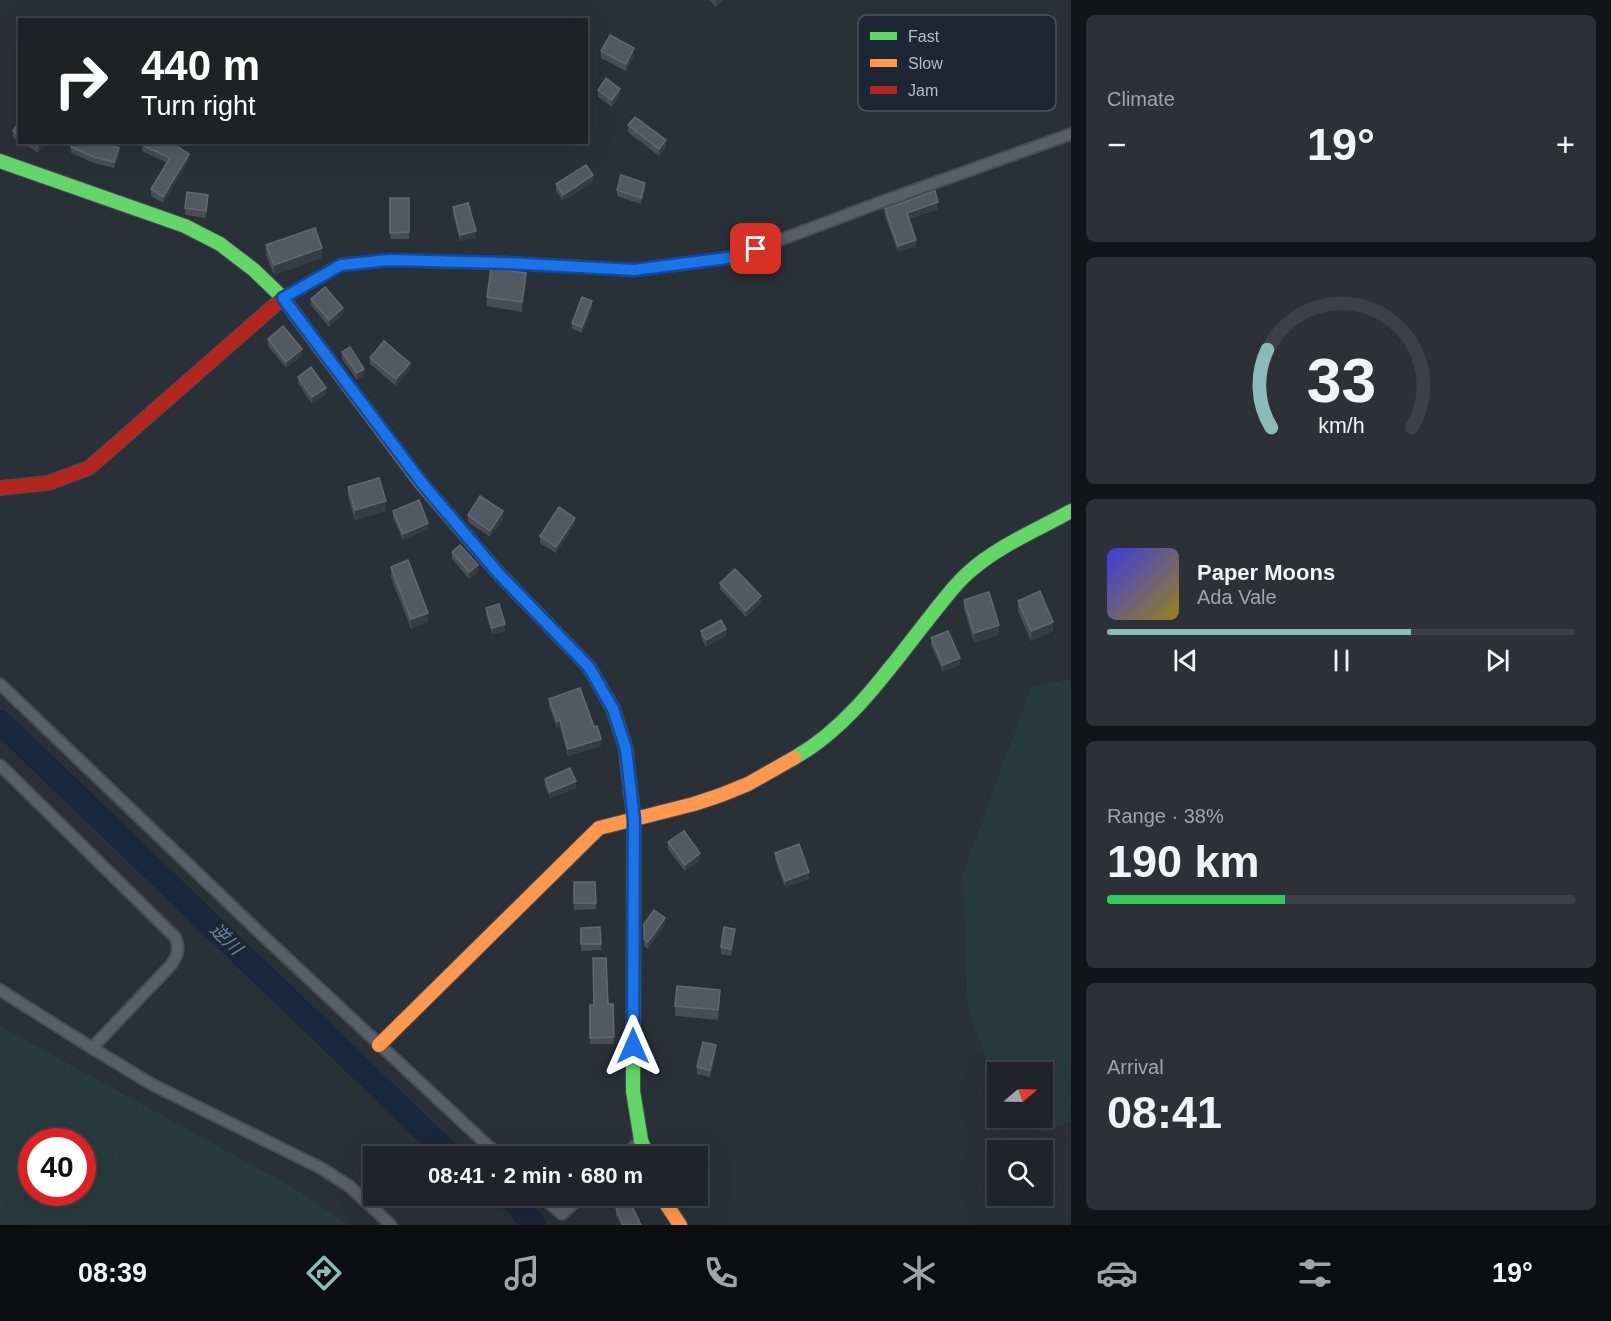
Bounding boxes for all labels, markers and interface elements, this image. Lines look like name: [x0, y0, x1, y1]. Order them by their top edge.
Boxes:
legend: [858, 15, 1056, 111]
text: Fast: [908, 28, 940, 45]
icon: right: [42, 42, 120, 120]
text: 440 m: [141, 42, 260, 89]
text: Slow: [908, 55, 943, 72]
text: Jam: [908, 82, 938, 99]
text: Climate: [1107, 88, 1175, 110]
text: Turn right: [141, 91, 256, 121]
text: 19°: [1307, 119, 1375, 170]
text: −: [1107, 126, 1126, 163]
text: +: [1556, 126, 1575, 163]
pin: [730, 223, 781, 274]
icon: arrive: [739, 232, 772, 265]
text: 33: [1306, 346, 1376, 415]
text: km/h: [1318, 414, 1364, 438]
text: Paper Moons: [1197, 560, 1335, 585]
text: Ada Vale: [1197, 586, 1277, 608]
icon: previous: [1169, 644, 1202, 677]
icon: pause: [1325, 644, 1358, 677]
icon: next: [1481, 644, 1514, 677]
text: Range · 38%: [1107, 805, 1224, 827]
text: 190 km: [1107, 836, 1260, 887]
water label: 逆川: [206, 919, 247, 960]
position arrow: [601, 1014, 665, 1078]
text: Arrival: [1107, 1056, 1164, 1078]
north arrow: [987, 1062, 1053, 1128]
map controls: [987, 1062, 1053, 1206]
text: 08:41: [1107, 1087, 1222, 1138]
speed limit sign: 40: [18, 1128, 96, 1206]
button: search: [987, 1140, 1053, 1206]
text: 08:41 · 2 min · 680 m: [428, 1163, 643, 1188]
icon: directions: [303, 1252, 345, 1294]
icon: music: [501, 1252, 543, 1294]
icon: phone: [700, 1252, 742, 1294]
icon: climate: [898, 1252, 940, 1294]
icon: car: [1096, 1252, 1138, 1294]
icon: filters: [1294, 1252, 1336, 1294]
text: 08:39: [78, 1258, 147, 1288]
text: 19°: [1492, 1258, 1533, 1288]

